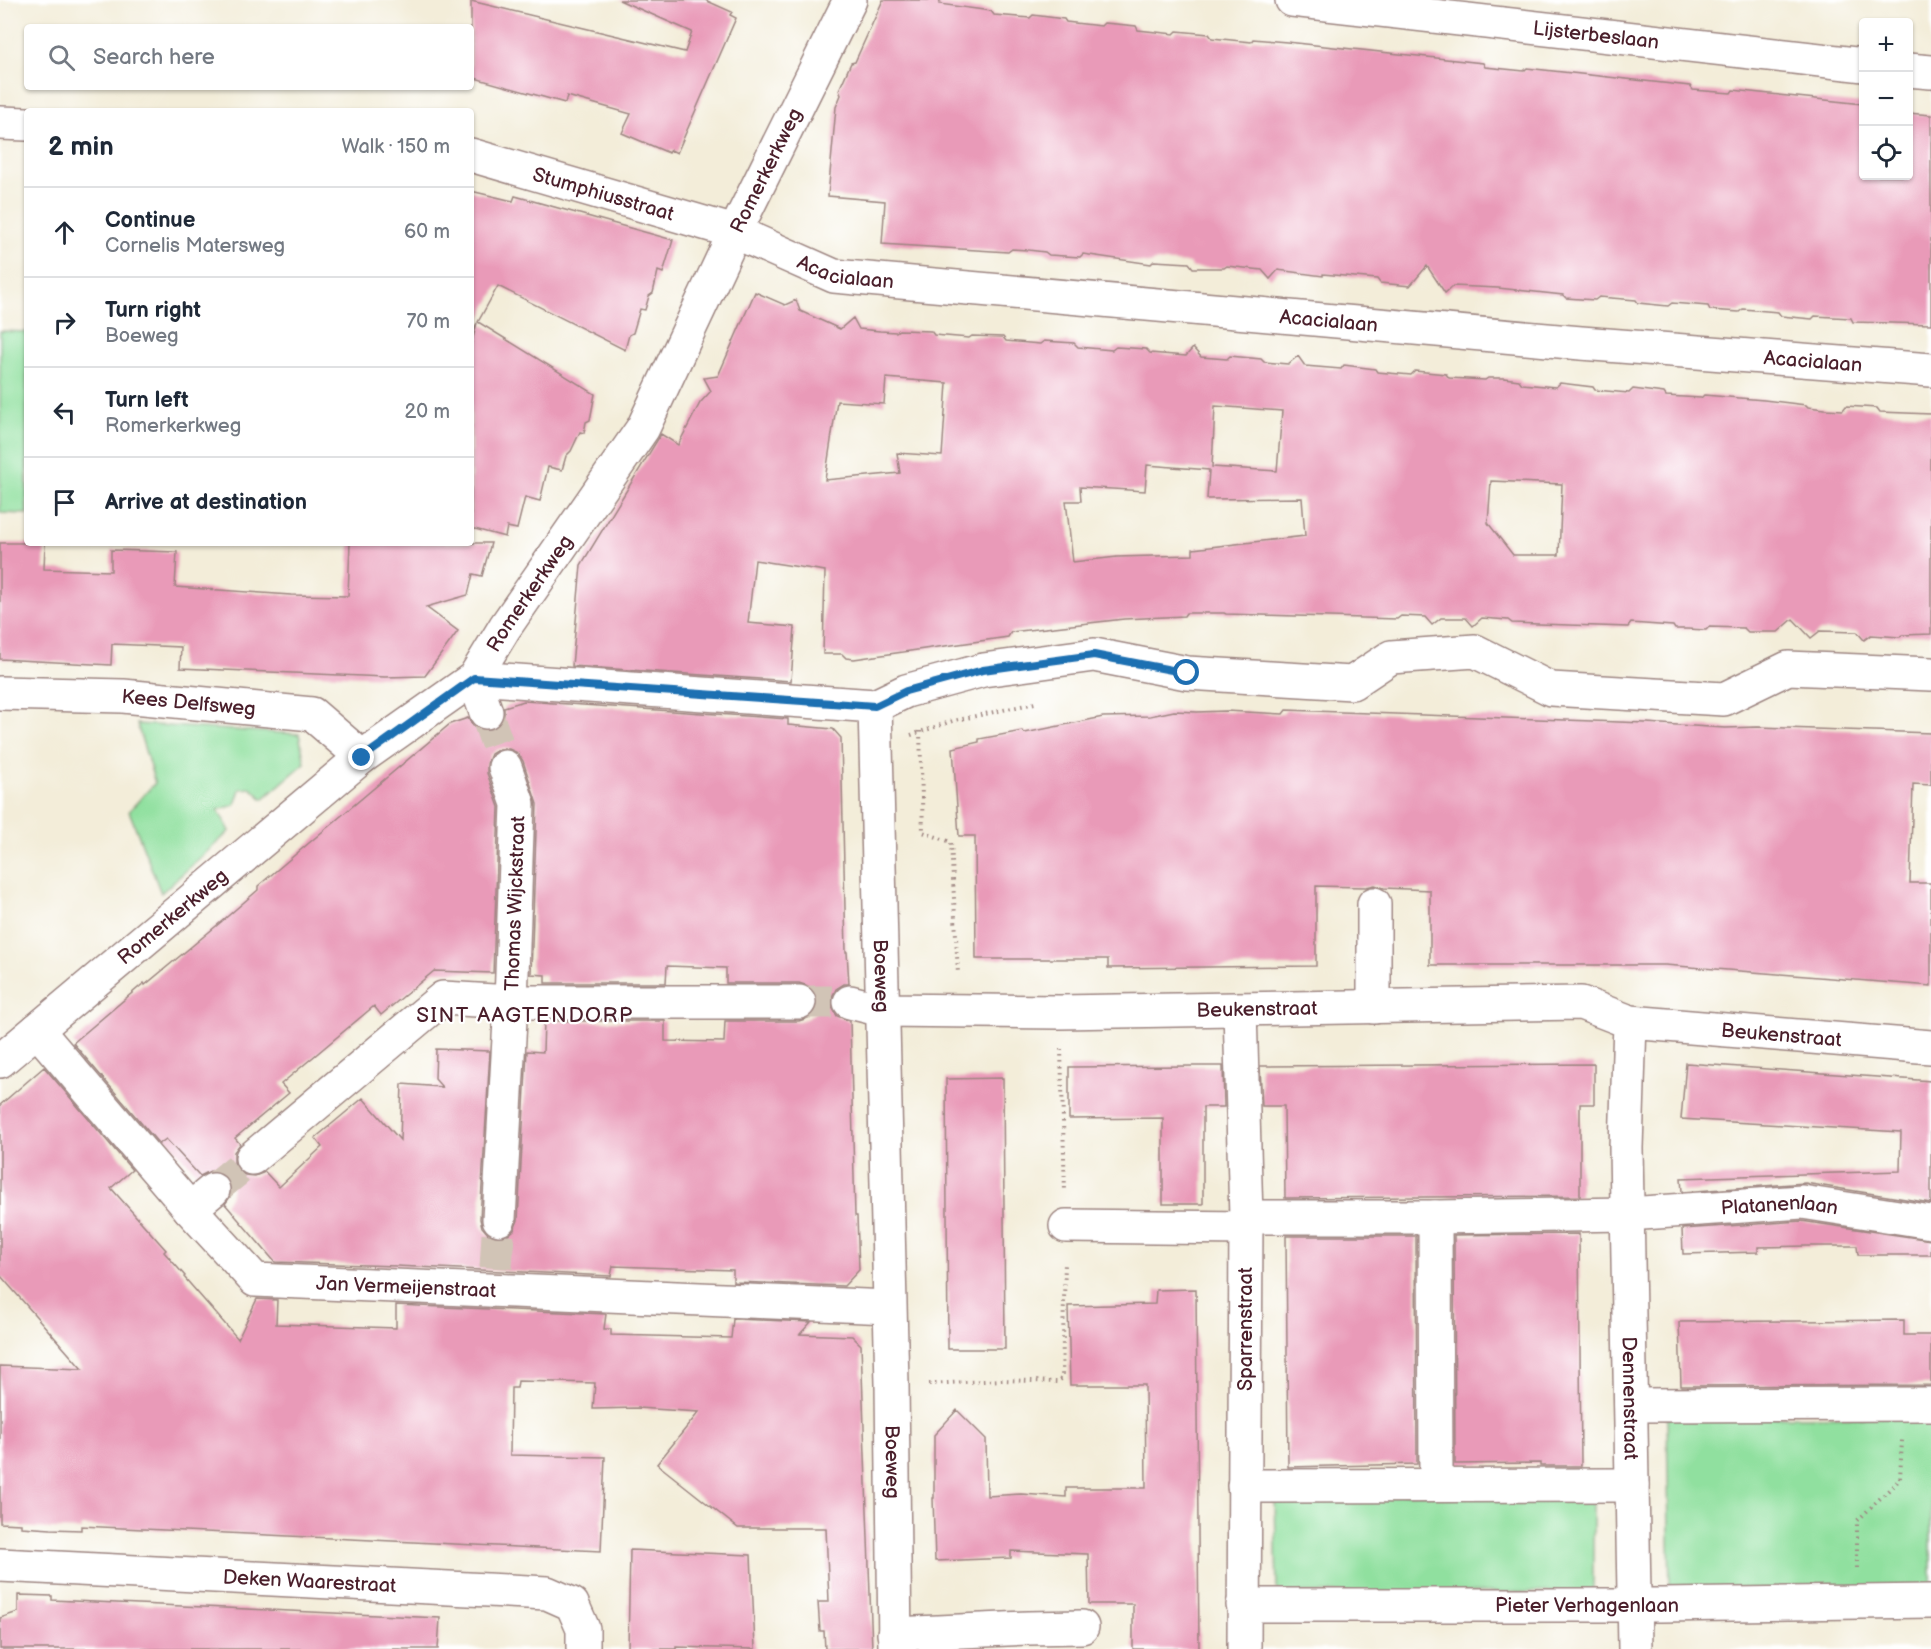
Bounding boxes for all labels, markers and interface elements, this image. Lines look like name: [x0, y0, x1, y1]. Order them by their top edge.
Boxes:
street label: Lijsterbeslaan: [1532, 16, 1660, 55]
map controls: [1859, 18, 1913, 180]
button: +: [1859, 18, 1913, 72]
search box: [24, 24, 474, 90]
icon: search: [45, 41, 78, 74]
text: Search here: [93, 44, 215, 71]
button: −: [1859, 72, 1913, 126]
street label: Romerkerkweg: [725, 104, 808, 237]
button: locate: [1859, 126, 1913, 180]
text: 2 min: [48, 132, 114, 163]
text: Walk · 150 m: [341, 135, 450, 159]
street label: Stumphiusstraat: [530, 163, 677, 227]
text: Continue: [105, 207, 195, 234]
icon: ahead: [48, 216, 81, 249]
text: 60 m: [404, 220, 450, 244]
text: Cornelis Matersweg: [105, 234, 285, 258]
street label: Acacialaan: [793, 250, 895, 294]
text: Turn right: [105, 297, 201, 324]
street label: Acacialaan: [1278, 305, 1379, 338]
icon: right: [48, 306, 81, 339]
text: 70 m: [406, 310, 450, 334]
text: Boeweg: [105, 324, 179, 348]
street label: Acacialaan: [1763, 346, 1863, 378]
text: Turn left: [105, 387, 189, 414]
icon: left: [48, 396, 81, 429]
text: 20 m: [405, 400, 450, 424]
text: Romerkerkweg: [105, 414, 241, 438]
icon: arrive: [48, 486, 81, 519]
text: Arrive at destination: [105, 489, 307, 516]
street label: Romerkerkweg: [482, 531, 578, 657]
route start: [1173, 659, 1199, 685]
street label: Kees Delfsweg: [120, 685, 257, 722]
route end: [348, 744, 374, 770]
street label: Thomas Wijckstraat: [500, 815, 531, 991]
street label: Romerkerkweg: [113, 864, 233, 970]
street label: Boeweg: [868, 939, 894, 1013]
street label: Beukenstraat: [1196, 997, 1318, 1023]
district label: SINT AAGTENDORP: [416, 1003, 634, 1028]
street label: Beukenstraat: [1720, 1019, 1843, 1053]
street label: Platanenlaan: [1720, 1191, 1840, 1221]
street label: Sparrenstraat: [1234, 1267, 1258, 1391]
street label: Jan Vermeijenstraat: [316, 1272, 497, 1303]
street label: Dennenstraat: [1616, 1336, 1643, 1460]
street label: Boeweg: [879, 1425, 904, 1499]
street label: Deken Waarestraat: [222, 1565, 397, 1598]
street label: Pieter Verhagenlaan: [1495, 1594, 1679, 1618]

